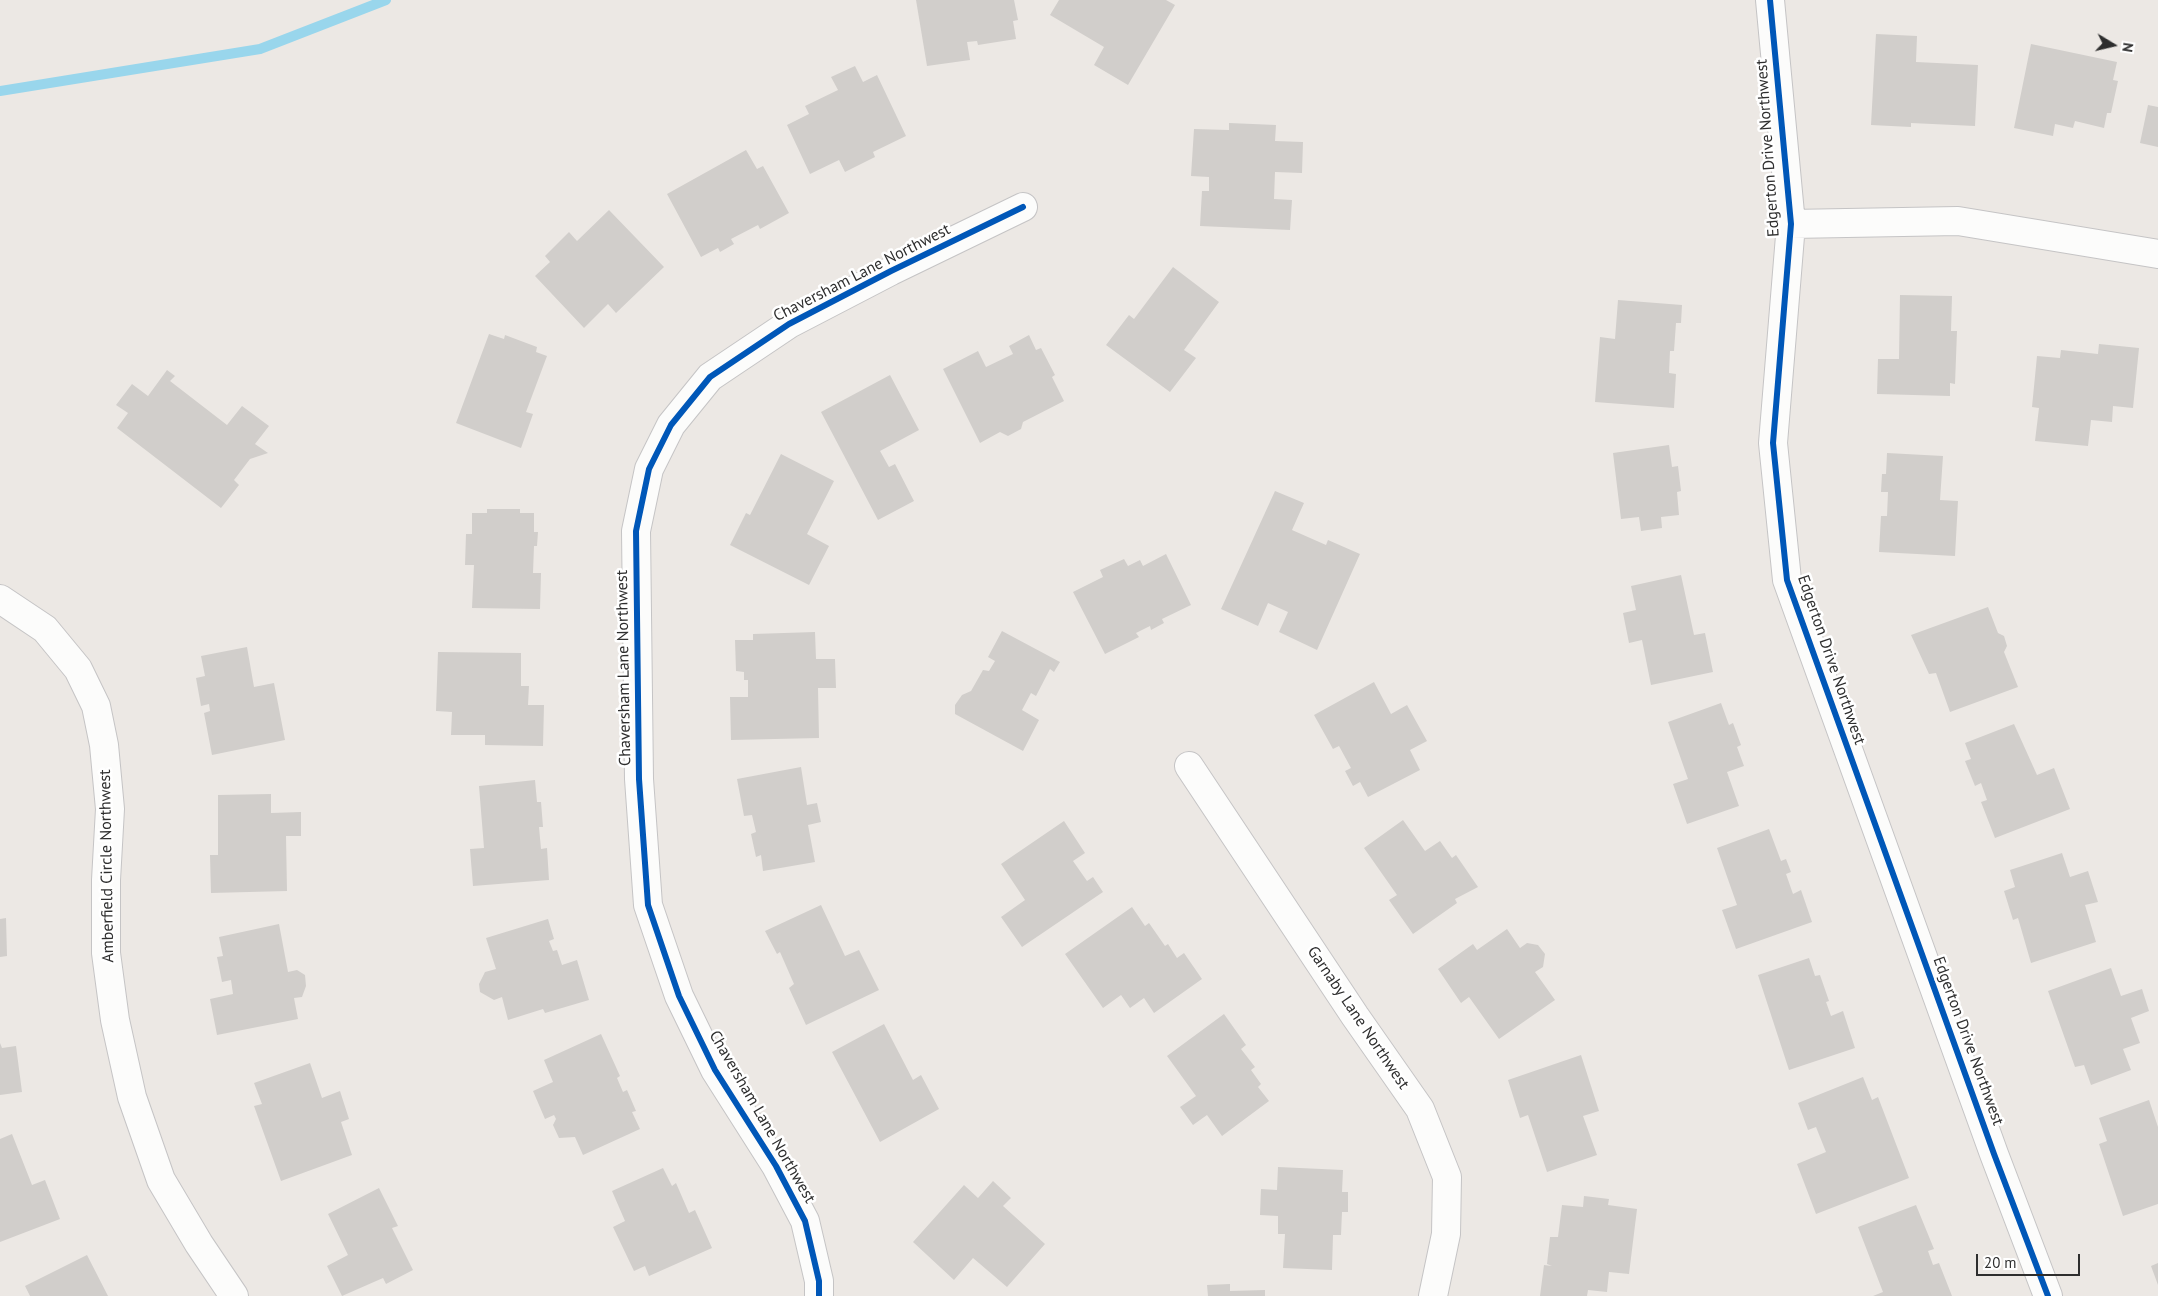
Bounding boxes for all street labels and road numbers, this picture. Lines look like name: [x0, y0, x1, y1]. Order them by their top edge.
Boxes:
street label: Edgerton Drive Northwest: [1752, 58, 1784, 238]
street label: Chaversham Lane Northwest: [770, 220, 954, 326]
street label: Chaversham Lane Northwest: [613, 570, 635, 766]
street label: Edgerton Drive Northwest: [1793, 573, 1869, 747]
street label: Amberfield Circle Northwest: [96, 769, 118, 963]
street label: Garnaby Lane Northwest: [1303, 943, 1413, 1093]
street label: Edgerton Drive Northwest: [1929, 954, 2007, 1128]
street label: Chaversham Lane Northwest: [705, 1027, 819, 1207]

